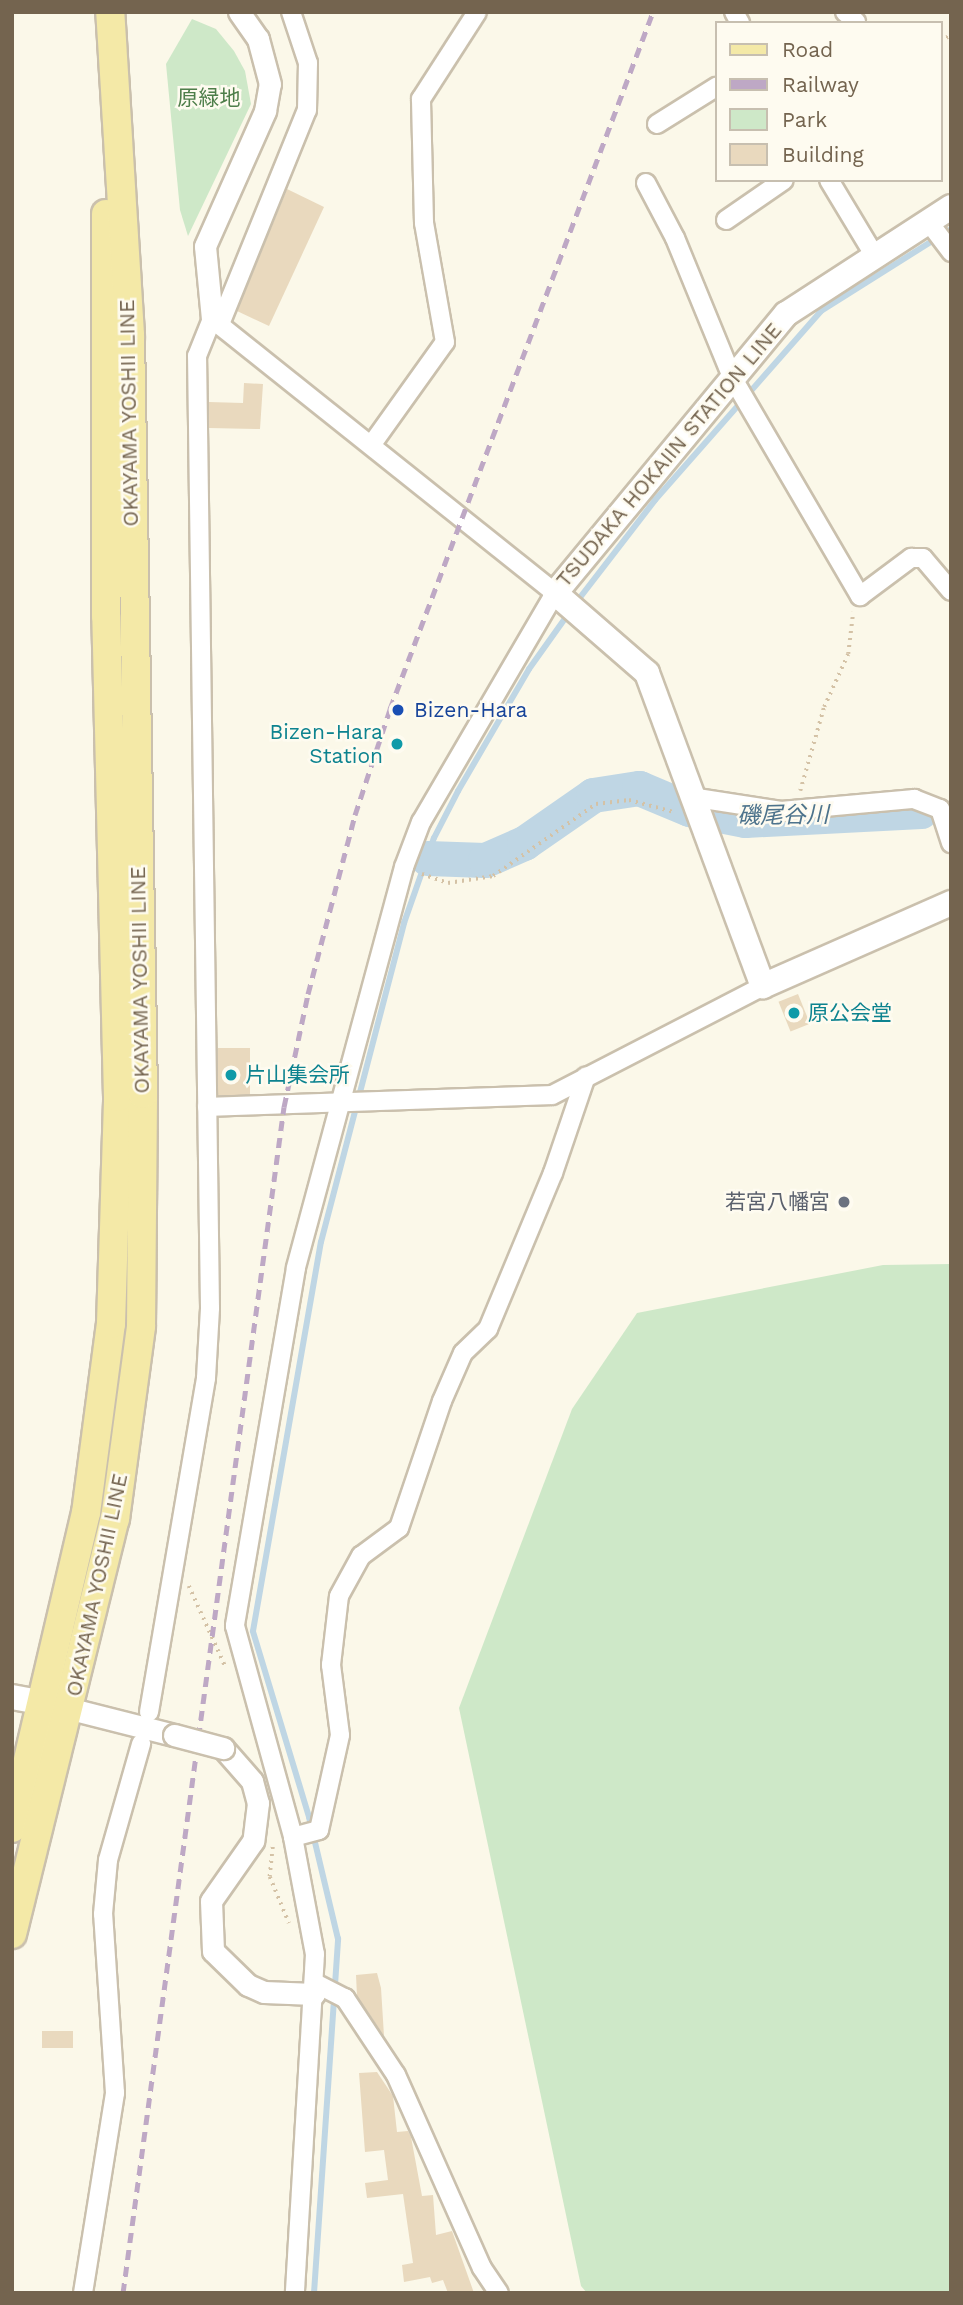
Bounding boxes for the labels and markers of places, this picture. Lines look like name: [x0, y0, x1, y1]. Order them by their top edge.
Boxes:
place label: Bizen-Hara: [414, 697, 528, 723]
marker: Bizen-Hara: [388, 700, 408, 720]
place label: Bizen-Hara Station: [269, 719, 383, 769]
marker: Bizen-Hara Station: [389, 736, 405, 752]
place label: 原公会堂: [808, 1000, 892, 1026]
marker: 原公会堂: [786, 1005, 802, 1021]
place label: 片山集会所: [245, 1062, 350, 1088]
marker: 片山集会所: [223, 1067, 239, 1083]
place label: 若宮八幡宮: [725, 1189, 830, 1215]
marker: 若宮八幡宮: [836, 1194, 852, 1210]

